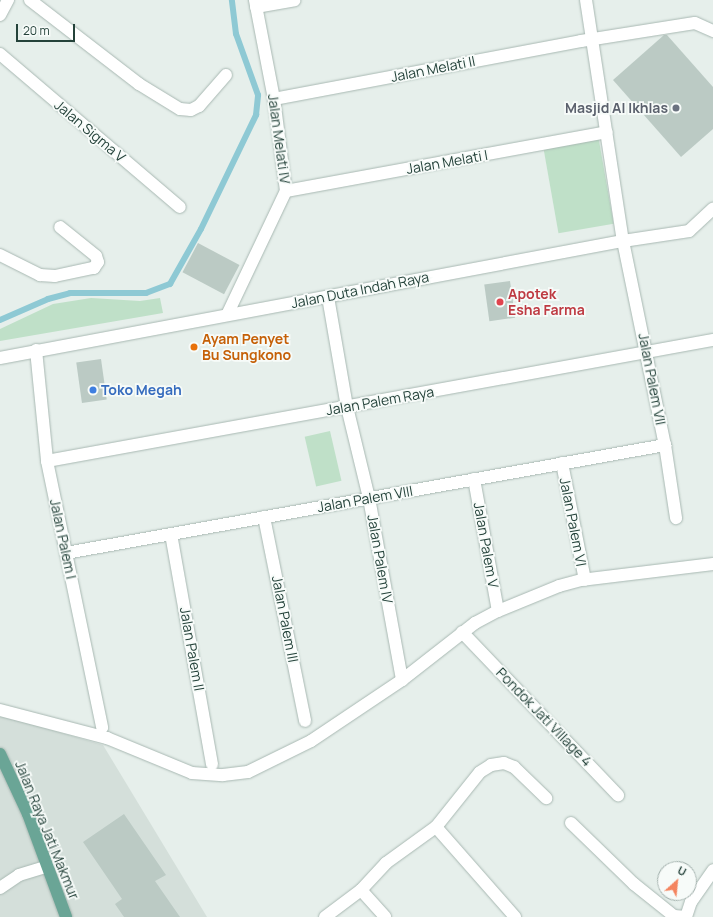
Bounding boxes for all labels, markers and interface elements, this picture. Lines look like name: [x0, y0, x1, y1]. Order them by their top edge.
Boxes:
scale bar: [18, 16, 77, 42]
text: 20 m: [23, 22, 50, 39]
street label: Jalan Melati II: [389, 53, 477, 85]
street label: Jalan Melati IV: [264, 93, 294, 185]
street label: Jalan Sigma V: [51, 96, 129, 166]
place label: Masjid Al Ikhlas: [565, 100, 668, 116]
marker: Masjid Al Ikhlas: [671, 103, 681, 113]
street label: Jalan Melati I: [405, 147, 489, 177]
street label: Jalan Duta Indah Raya: [290, 268, 430, 312]
place label: Apotek Esha Farma: [508, 286, 585, 318]
marker: Apotek Esha Farma: [495, 297, 505, 307]
place label: Ayam Penyet Bu Sungkono: [202, 331, 291, 364]
street label: Jalan Palem VII: [635, 332, 669, 426]
marker: Ayam Penyet Bu Sungkono: [189, 342, 199, 352]
place label: Toko Megah: [101, 382, 182, 398]
street label: Jalan Palem Raya: [325, 383, 435, 419]
marker: Toko Megah: [88, 385, 98, 395]
street label: Jalan Palem VI: [556, 476, 590, 568]
street label: Jalan Palem VIII: [316, 482, 414, 516]
street label: Jalan Palem I: [46, 497, 80, 581]
street label: Jalan Palem V: [470, 501, 502, 589]
street label: Jalan Palem IV: [364, 513, 396, 605]
street label: Jalan Palem III: [268, 574, 302, 664]
street label: Jalan Palem II: [176, 606, 208, 692]
street label: Pondok Jati Village 4: [493, 664, 595, 770]
street label: Jalan Raya Jati Makmur: [11, 758, 83, 902]
north arrow: [657, 861, 697, 901]
text: U: [675, 862, 689, 879]

